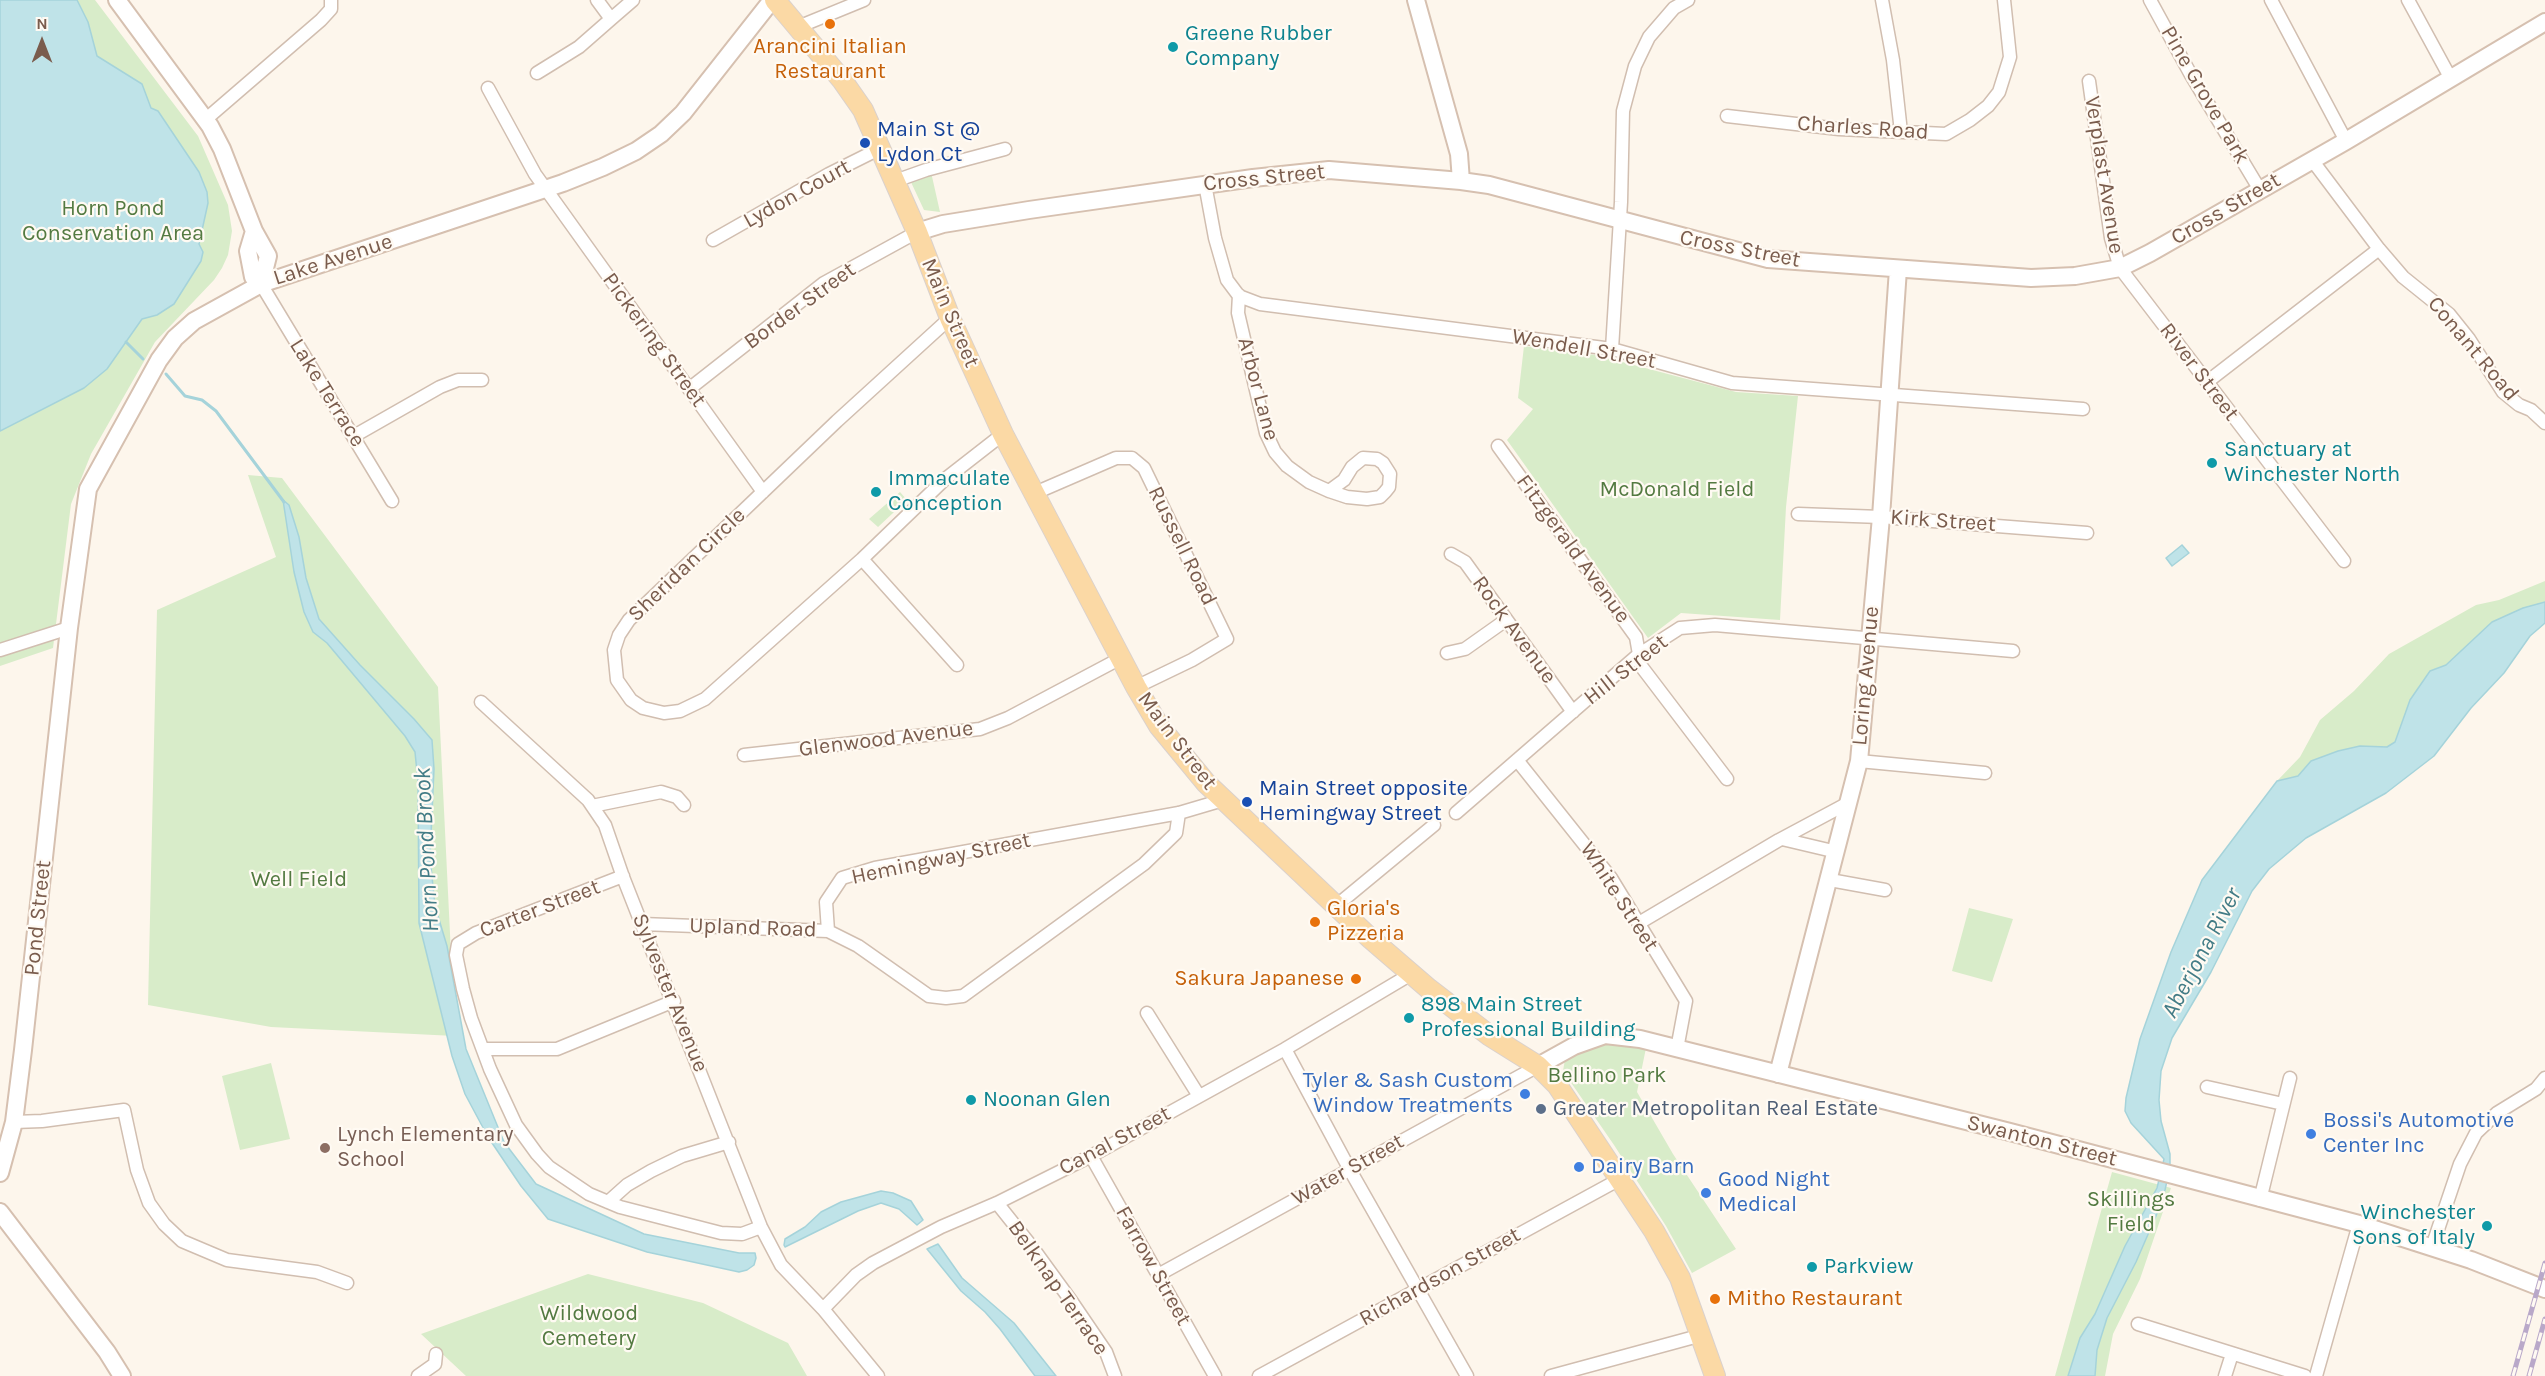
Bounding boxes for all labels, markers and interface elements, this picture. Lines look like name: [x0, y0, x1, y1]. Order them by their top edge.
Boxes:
north arrow: [12, 12, 72, 72]
text: N: [36, 14, 48, 33]
marker: Arancini Italian Restaurant: [823, 17, 837, 31]
place label: Greene Rubber Company: [1185, 21, 1332, 72]
street label: Pine Grove Park: [2155, 21, 2255, 169]
place label: Arancini Italian Restaurant: [753, 34, 907, 86]
marker: Greene Rubber Company: [1166, 40, 1180, 54]
street label: Verplast Avenue: [2078, 94, 2130, 256]
street label: Charles Road: [1796, 110, 1930, 146]
place label: Main St @ Lydon Ct: [877, 117, 980, 168]
marker: Main St @ Lydon Ct: [858, 136, 872, 150]
street label: Lydon Court: [739, 154, 855, 234]
street label: Cross Street: [1202, 158, 1326, 198]
street label: Cross Street: [2166, 167, 2286, 251]
park label: Horn Pond Conservation Area: [22, 196, 204, 248]
street label: Cross Street: [1678, 224, 1802, 274]
street label: Lake Avenue: [270, 228, 396, 292]
street label: Main Street: [915, 254, 985, 372]
street label: Border Street: [739, 257, 861, 355]
street label: Pickering Street: [596, 268, 712, 412]
street label: Conant Road: [2422, 291, 2524, 407]
street label: River Street: [2154, 318, 2244, 426]
street label: Wendell Street: [1510, 323, 1658, 375]
street label: Lake Terrace: [283, 334, 371, 452]
street label: Arbor Lane: [1232, 334, 1284, 444]
place label: Sanctuary at Winchester North: [2224, 437, 2400, 488]
marker: Sanctuary at Winchester North: [2205, 456, 2219, 470]
place label: Immaculate Conception: [888, 466, 1010, 518]
street label: Fitzgerald Avenue: [1510, 469, 1636, 629]
park label: McDonald Field: [1600, 477, 1754, 503]
street label: Russell Road: [1142, 482, 1222, 610]
marker: Immaculate Conception: [869, 485, 883, 499]
street label: Sheridan Circle: [623, 502, 751, 628]
street label: Kirk Street: [1889, 504, 1997, 538]
street label: Rock Avenue: [1466, 571, 1562, 689]
street label: Loring Avenue: [1847, 605, 1885, 747]
street label: Hill Street: [1579, 629, 1673, 711]
street label: Main Street: [1131, 687, 1223, 795]
street label: Glenwood Avenue: [797, 715, 975, 763]
water label: Horn Pond Brook: [408, 767, 446, 933]
place label: Main Street opposite Hemingway Street: [1259, 776, 1468, 828]
marker: Main Street opposite Hemingway Street: [1240, 795, 1254, 809]
street label: Hemingway Street: [849, 827, 1033, 891]
street label: White Street: [1574, 838, 1664, 956]
street label: Pond Street: [19, 859, 57, 977]
park label: Well Field: [251, 867, 347, 893]
street label: Carter Street: [476, 874, 604, 944]
water label: Aberjona River: [2156, 883, 2248, 1023]
place label: Gloria's Pizzeria: [1327, 896, 1405, 948]
street label: Sylvester Avenue: [626, 910, 714, 1076]
street label: Upland Road: [689, 913, 817, 943]
marker: Gloria's Pizzeria: [1308, 915, 1322, 929]
place label: Sakura Japanese: [1174, 966, 1344, 992]
marker: Sakura Japanese: [1349, 972, 1363, 986]
place label: 898 Main Street Professional Building: [1421, 992, 1635, 1044]
marker: 898 Main Street Professional Building: [1402, 1011, 1416, 1025]
park label: Bellino Park: [1547, 1063, 1667, 1089]
place label: Tyler & Sash Custom Window Treatments: [1303, 1068, 1513, 1120]
place label: Noonan Glen: [983, 1087, 1111, 1113]
marker: Tyler & Sash Custom Window Treatments: [1518, 1087, 1532, 1101]
marker: Noonan Glen: [964, 1093, 978, 1107]
place label: Greater Metropolitan Real Estate: [1553, 1096, 1878, 1122]
street label: Canal Street: [1055, 1101, 1175, 1181]
marker: Greater Metropolitan Real Estate: [1534, 1102, 1548, 1116]
place label: Bossi's Automotive Center Inc: [2323, 1108, 2514, 1160]
street label: Swanton Street: [1964, 1110, 2120, 1172]
place label: Lynch Elementary School: [337, 1122, 514, 1174]
marker: Bossi's Automotive Center Inc: [2304, 1127, 2318, 1141]
street label: Water Street: [1287, 1128, 1409, 1212]
marker: Lynch Elementary School: [318, 1141, 332, 1155]
place label: Dairy Barn: [1591, 1154, 1695, 1180]
marker: Dairy Barn: [1572, 1160, 1586, 1174]
place label: Good Night Medical: [1718, 1167, 1830, 1218]
marker: Good Night Medical: [1699, 1186, 1713, 1200]
park label: Skillings Field: [2087, 1187, 2175, 1238]
place label: Winchester Sons of Italy: [2352, 1200, 2475, 1252]
street label: Farrow Street: [1109, 1202, 1197, 1330]
street label: Belknap Terrace: [1002, 1216, 1114, 1360]
marker: Winchester Sons of Italy: [2480, 1219, 2494, 1233]
street label: Richardson Street: [1355, 1222, 1525, 1332]
place label: Parkview: [1824, 1254, 1913, 1280]
marker: Parkview: [1805, 1260, 1819, 1274]
place label: Mitho Restaurant: [1727, 1286, 1903, 1312]
marker: Mitho Restaurant: [1708, 1292, 1722, 1306]
park label: Wildwood Cemetery: [540, 1301, 638, 1352]

